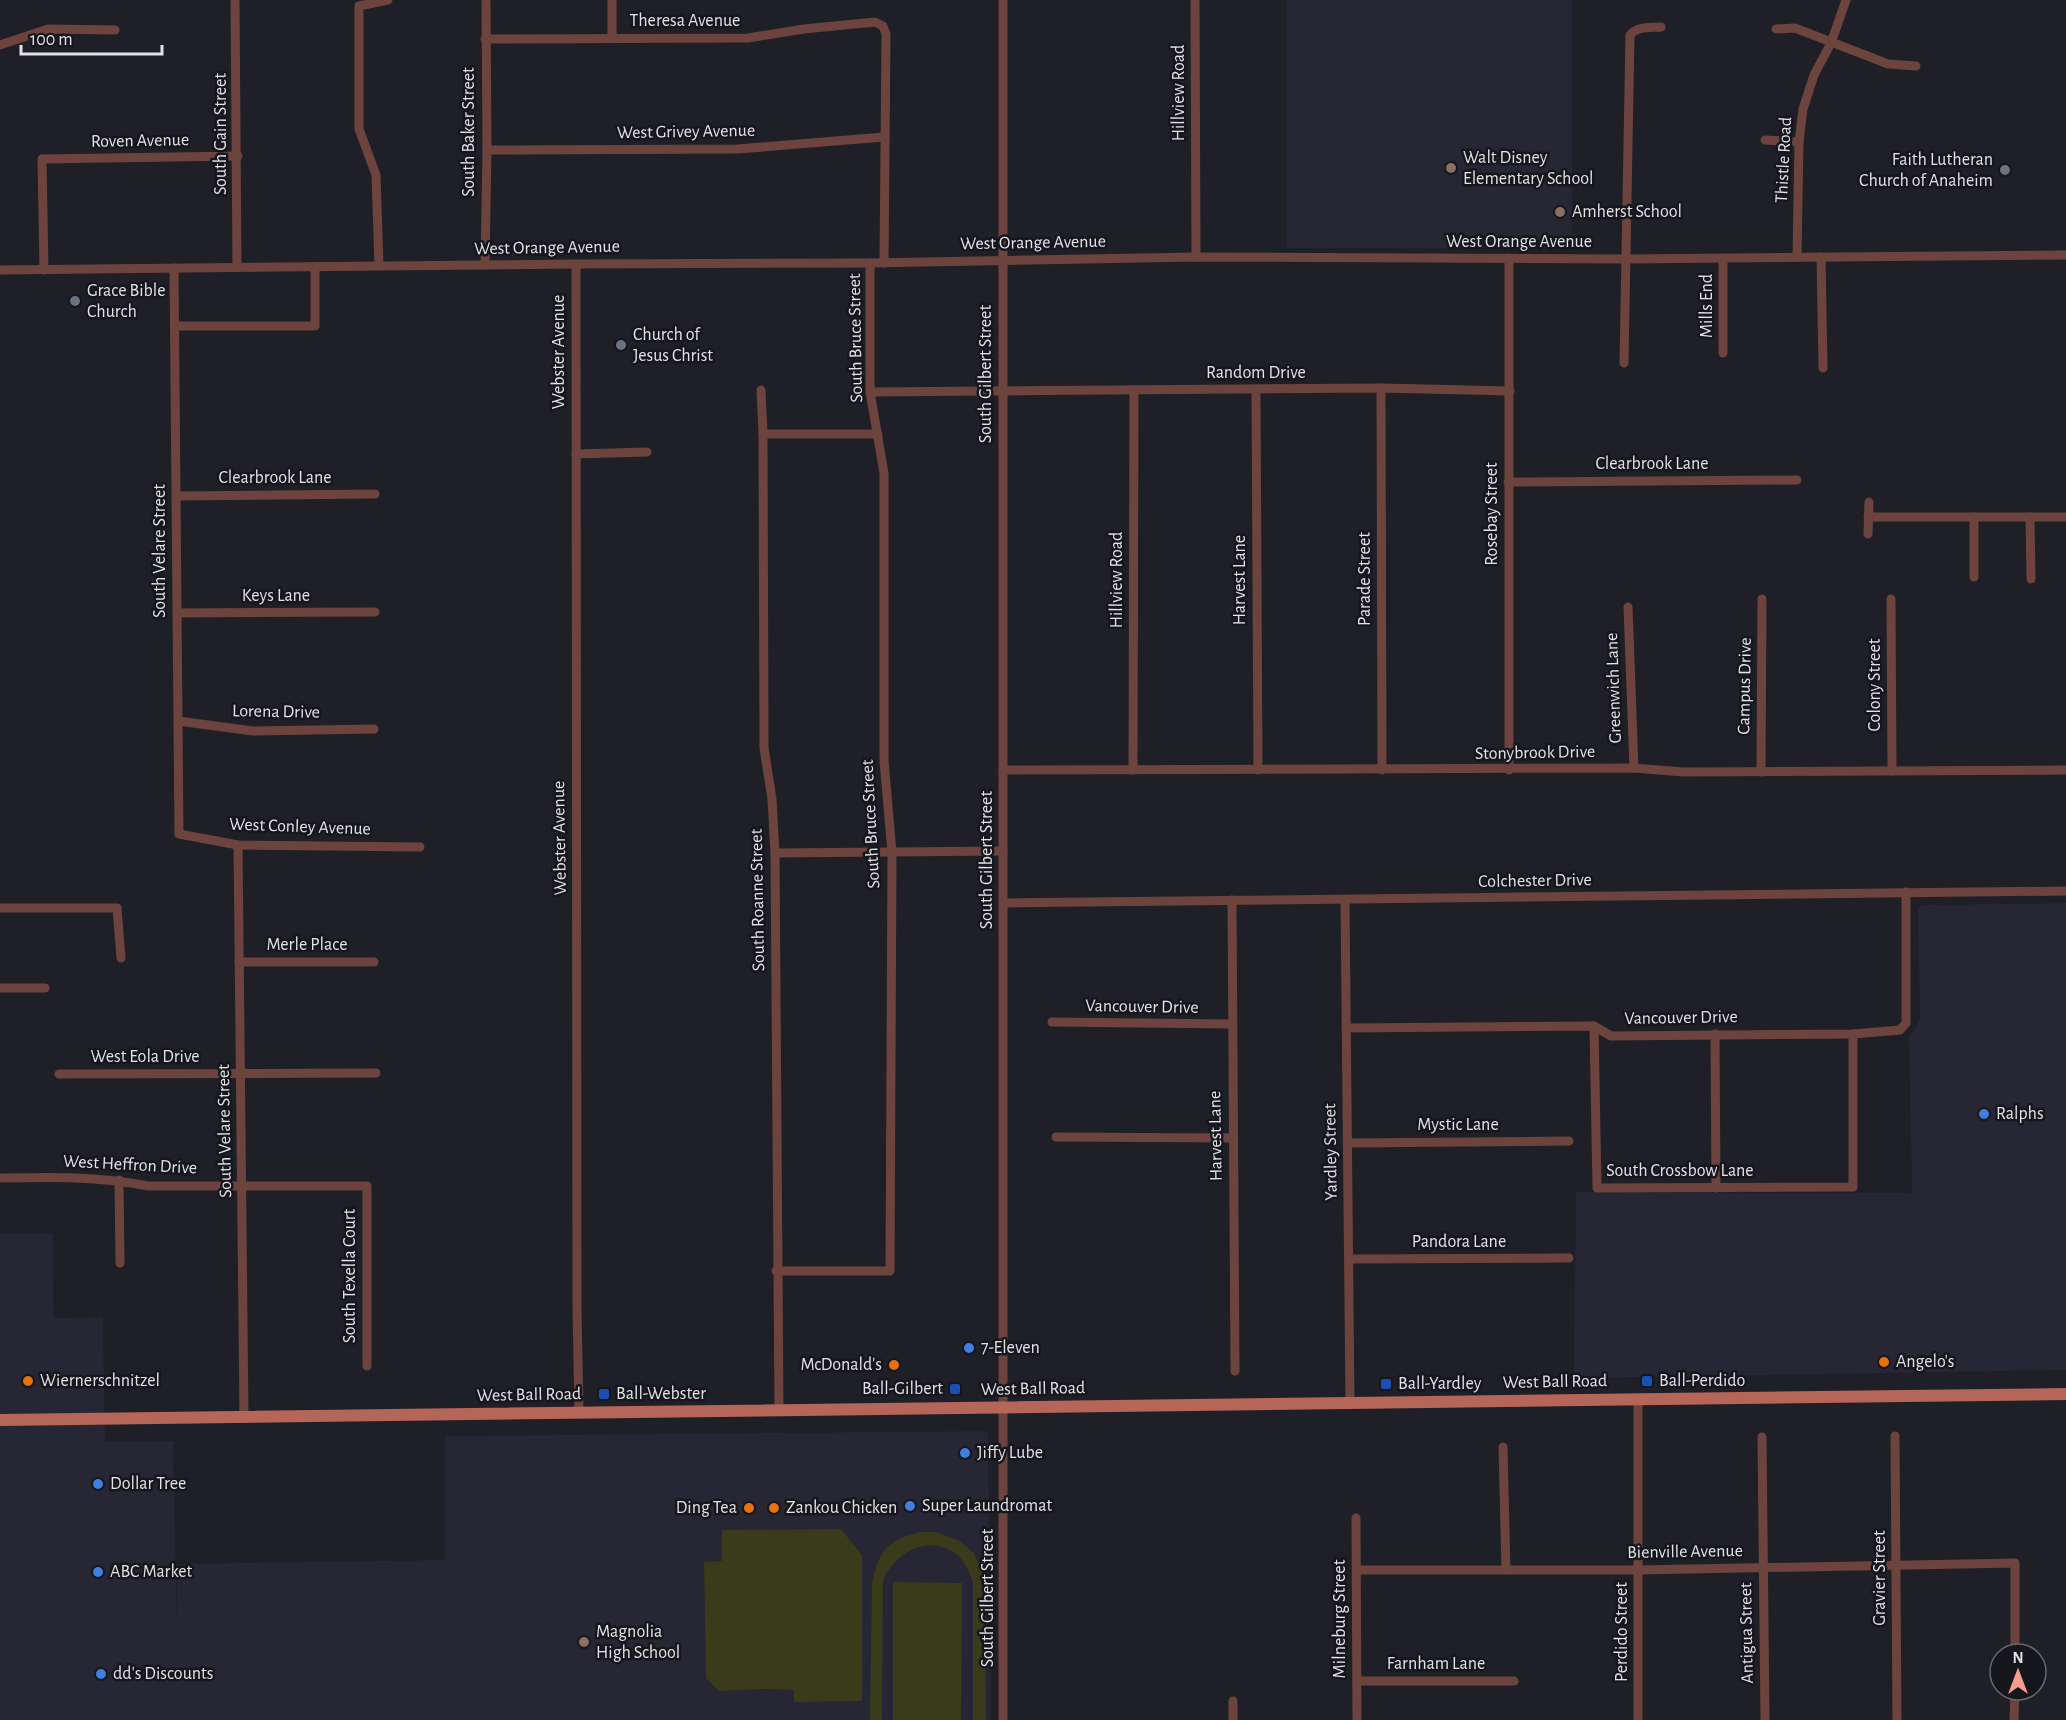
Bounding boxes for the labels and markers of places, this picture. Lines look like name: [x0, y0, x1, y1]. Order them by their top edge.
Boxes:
place label: Walt Disney Elementary School: [1463, 149, 1594, 188]
place label: Faith Lutheran Church of Anaheim: [1859, 151, 1993, 190]
marker: Walt Disney Elementary School: [1444, 161, 1458, 175]
marker: Faith Lutheran Church of Anaheim: [1998, 163, 2012, 177]
place label: Amherst School: [1572, 203, 1682, 221]
marker: Amherst School: [1553, 205, 1567, 219]
place label: Grace Bible Church: [87, 282, 166, 321]
marker: Grace Bible Church: [68, 294, 82, 308]
place label: Church of Jesus Christ: [633, 326, 713, 365]
marker: Church of Jesus Christ: [614, 338, 628, 352]
place label: Ralphs: [1996, 1105, 2044, 1123]
marker: Ralphs: [1977, 1107, 1991, 1121]
place label: 7-Eleven: [981, 1339, 1040, 1357]
marker: 7-Eleven: [962, 1341, 976, 1355]
place label: Angelo's: [1896, 1353, 1955, 1371]
marker: Angelo's: [1877, 1355, 1891, 1369]
place label: McDonald's: [800, 1356, 882, 1374]
marker: McDonald's: [887, 1358, 901, 1372]
place label: Wiernerschnitzel: [40, 1372, 160, 1390]
place label: Ball-Perdido: [1659, 1372, 1746, 1390]
marker: Wiernerschnitzel: [21, 1374, 35, 1388]
marker: Ball-Perdido: [1640, 1374, 1654, 1388]
place label: Ball-Yardley: [1398, 1375, 1482, 1393]
marker: Ball-Yardley: [1379, 1377, 1393, 1391]
place label: Ball-Gilbert: [862, 1380, 943, 1398]
marker: Ball-Gilbert: [948, 1382, 962, 1396]
place label: Ball-Webster: [616, 1385, 706, 1403]
marker: Ball-Webster: [597, 1387, 611, 1401]
place label: Jiffy Lube: [977, 1444, 1043, 1462]
marker: Jiffy Lube: [958, 1446, 972, 1460]
place label: Dollar Tree: [110, 1475, 186, 1493]
marker: Dollar Tree: [91, 1477, 105, 1491]
place label: Super Laundromat: [922, 1497, 1053, 1515]
place label: Ding Tea: [676, 1499, 737, 1517]
place label: Zankou Chicken: [786, 1499, 897, 1517]
marker: Super Laundromat: [903, 1499, 917, 1513]
marker: Ding Tea: [742, 1501, 756, 1515]
marker: Zankou Chicken: [767, 1501, 781, 1515]
place label: ABC Market: [110, 1563, 193, 1581]
marker: ABC Market: [91, 1565, 105, 1579]
place label: Magnolia High School: [596, 1623, 680, 1662]
marker: Magnolia High School: [577, 1635, 591, 1649]
place label: dd's Discounts: [113, 1665, 213, 1683]
marker: dd's Discounts: [94, 1667, 108, 1681]

